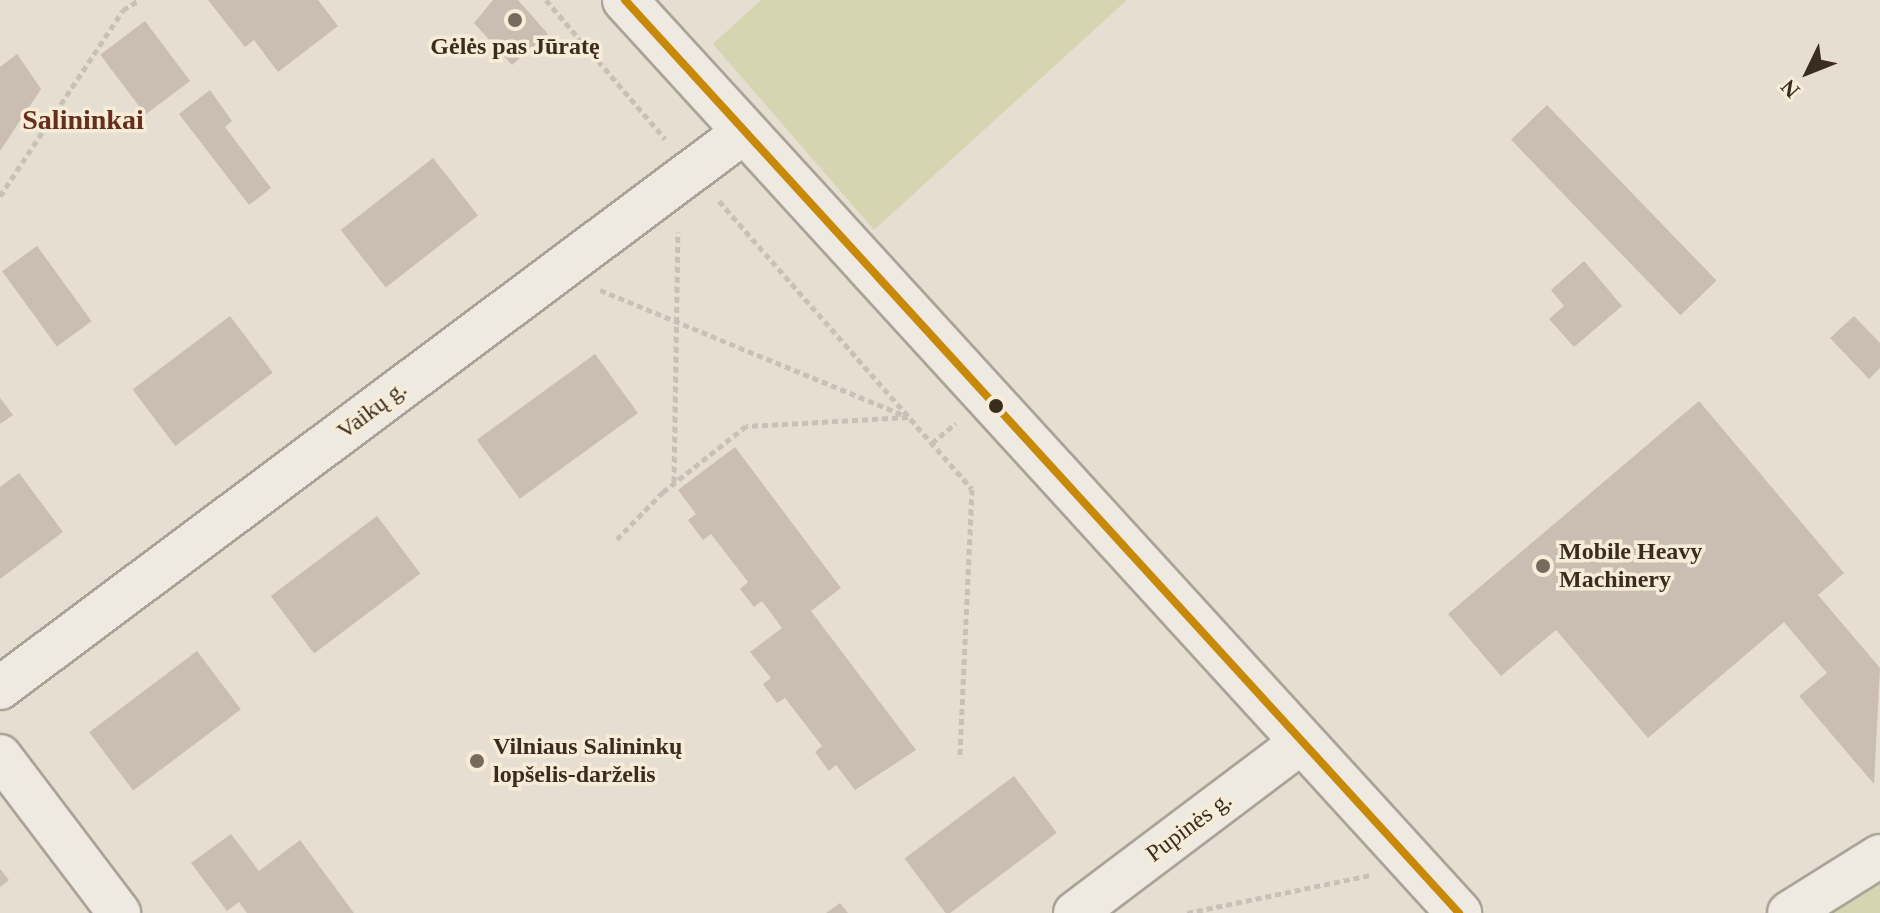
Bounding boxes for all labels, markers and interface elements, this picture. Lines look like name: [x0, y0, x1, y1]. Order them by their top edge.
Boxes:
marker: Gėlės pas Jūratę: [506, 11, 524, 29]
north arrow: [1768, 32, 1848, 112]
place label: Gėlės pas Jūratę: [430, 33, 600, 61]
text: N: [1776, 74, 1805, 103]
district label: Salininkai: [22, 103, 144, 137]
street label: Vaikų g.: [331, 374, 413, 446]
unlabelled marker: [988, 398, 1004, 414]
place label: Mobile Heavy Machinery: [1559, 538, 1702, 594]
marker: Mobile Heavy Machinery: [1534, 557, 1552, 575]
place label: Vilniaus Salininkų lopšelis-darželis: [493, 733, 682, 789]
marker: Vilniaus Salininkų lopšelis-darželis: [468, 752, 486, 770]
street label: Pupinės g.: [1140, 785, 1238, 869]

